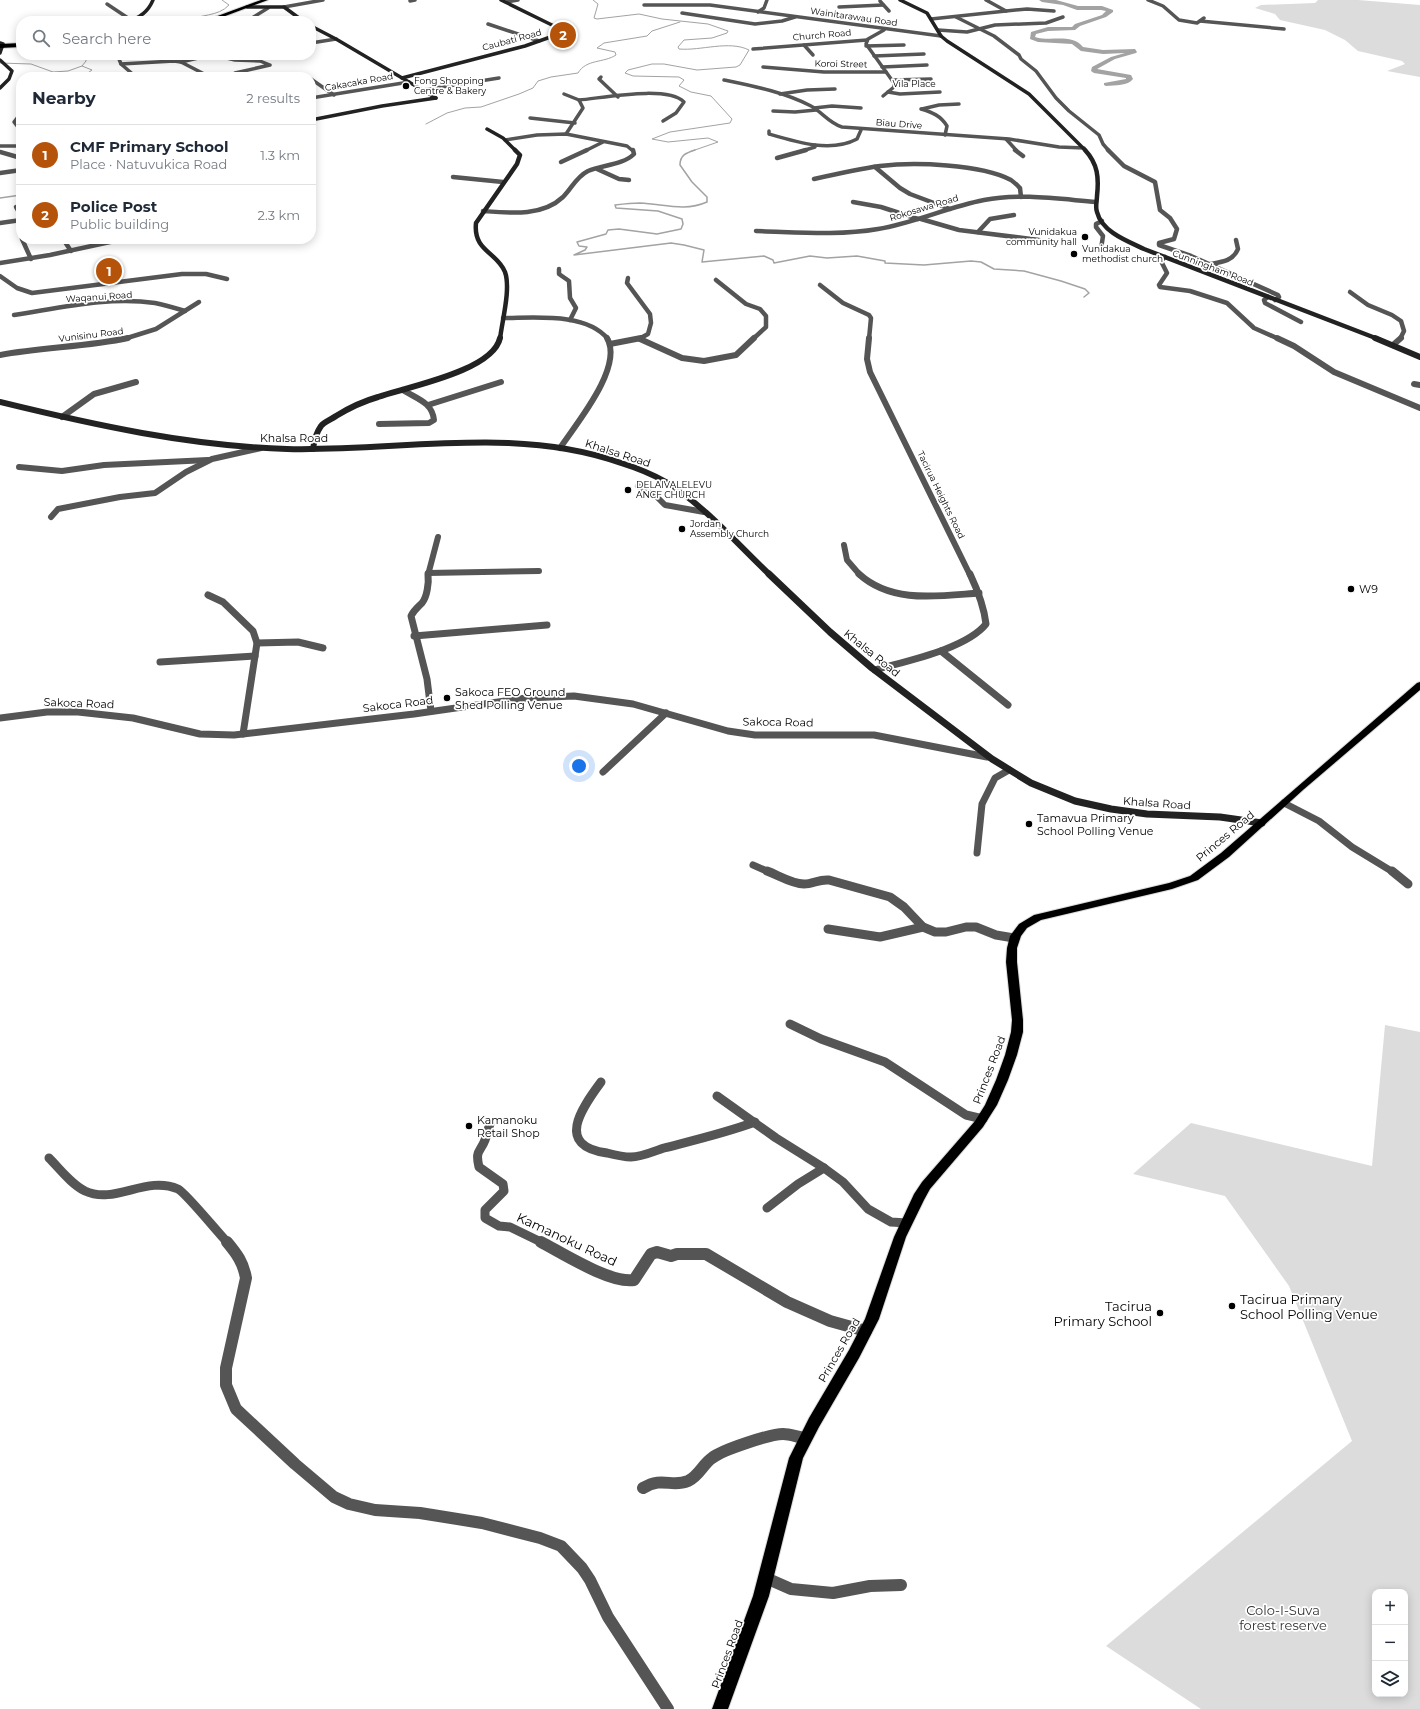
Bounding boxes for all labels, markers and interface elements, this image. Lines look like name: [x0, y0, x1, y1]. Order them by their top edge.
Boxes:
street label: Wainitarawau Road: [810, 5, 898, 28]
search box: [16, 16, 316, 60]
pin: 2: [550, 20, 576, 50]
street label: Caubati Road: [481, 26, 543, 53]
street label: Church Road: [792, 26, 852, 43]
icon: search: [30, 27, 52, 49]
text: Search here: [62, 29, 151, 48]
street label: Koroi Street: [814, 58, 868, 69]
street label: Cakacaka Road: [324, 70, 394, 93]
place label: Fong Shopping Centre & Bakery: [414, 75, 486, 96]
street label: Vila Place: [892, 78, 936, 89]
marker: Fong Shopping Centre & Bakery: [401, 81, 411, 91]
text: Nearby: [32, 88, 96, 108]
text: 2 results: [246, 90, 300, 106]
street label: Biau Drive: [875, 116, 923, 131]
text: CMF Primary School: [70, 137, 228, 156]
text: 1: [42, 147, 48, 163]
text: 1.3 km: [260, 147, 300, 163]
text: Place · Natuvukica Road: [70, 156, 227, 172]
street label: Rokosawa Road: [888, 192, 960, 223]
text: Police Post: [70, 197, 157, 216]
text: 2: [41, 207, 49, 223]
text: 2.3 km: [257, 207, 300, 223]
text: Public building: [70, 216, 169, 232]
place label: Vunidakua community hall: [1006, 226, 1077, 247]
marker: Vunidakua community hall: [1080, 232, 1090, 242]
place label: Vunidakua methodist church: [1082, 243, 1163, 264]
street label: Cunningham Road: [1171, 247, 1255, 288]
marker: Vunidakua methodist church: [1069, 249, 1079, 259]
pin: 1: [96, 256, 122, 286]
street label: Waqanui Road: [65, 289, 133, 304]
street label: Vunisinu Road: [58, 325, 124, 344]
street label: Khalsa Road: [260, 431, 328, 445]
street label: Khalsa Road: [583, 436, 653, 470]
street label: Tacirua Heights Road: [915, 449, 968, 540]
place label: DELAIVALELEVU ANCF CHURCH: [636, 479, 712, 500]
marker: DELAIVALELEVU ANCF CHURCH: [623, 485, 633, 495]
place label: Jordan Assembly Church: [689, 518, 769, 539]
marker: Jordan Assembly Church: [677, 524, 687, 534]
place label: W9: [1359, 582, 1378, 596]
marker: W9: [1346, 584, 1356, 594]
street label: Khalsa Road: [841, 626, 903, 680]
place label: Sakoca FEO Ground Shed Polling Venue: [455, 685, 565, 712]
street label: Sakoca Road: [362, 693, 434, 715]
marker: Sakoca FEO Ground Shed Polling Venue: [442, 693, 452, 703]
street label: Sakoca Road: [43, 695, 115, 711]
street label: Sakoca Road: [742, 714, 814, 730]
your location: [569, 756, 589, 776]
street label: Khalsa Road: [1122, 794, 1192, 812]
street label: Princes Road: [1193, 807, 1257, 865]
place label: Tamavua Primary School Polling Venue: [1037, 811, 1154, 838]
marker: Tamavua Primary School Polling Venue: [1024, 819, 1034, 829]
street label: Princes Road: [970, 1034, 1008, 1106]
place label: Kamanoku Retail Shop: [477, 1113, 540, 1140]
marker: Kamanoku Retail Shop: [464, 1121, 474, 1131]
street label: Kamanoku Road: [514, 1209, 620, 1269]
place label: Tacirua Primary School Polling Venue: [1240, 1291, 1378, 1322]
place label: Tacirua Primary School: [1054, 1298, 1152, 1329]
marker: Tacirua Primary School Polling Venue: [1227, 1301, 1237, 1311]
marker: Tacirua Primary School: [1155, 1308, 1165, 1318]
street label: Princes Road: [815, 1315, 863, 1385]
map controls: [1372, 1589, 1408, 1697]
button: +: [1372, 1589, 1408, 1625]
park label: Colo-I-Suva forest reserve: [1239, 1602, 1327, 1633]
street label: Princes Road: [708, 1618, 746, 1690]
button: −: [1372, 1625, 1408, 1661]
button: layers: [1372, 1661, 1408, 1697]

